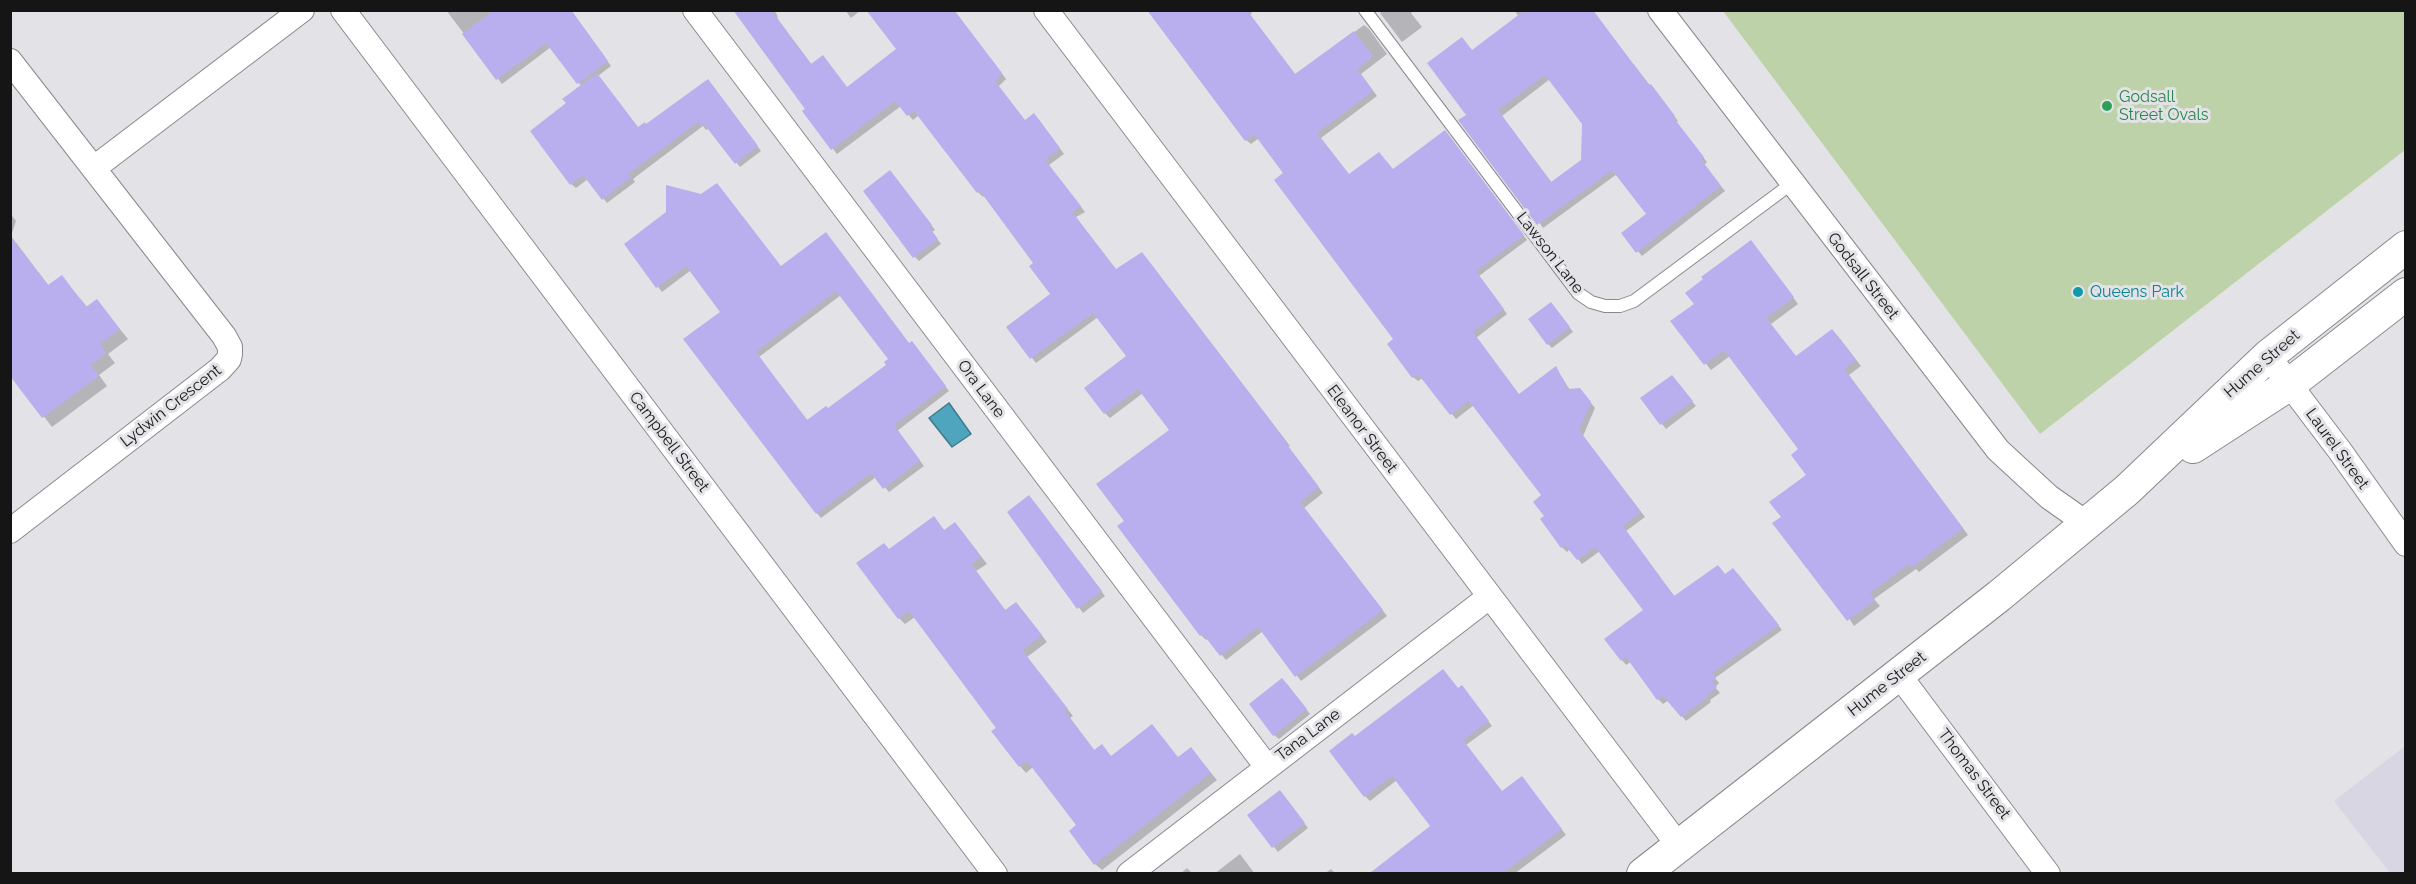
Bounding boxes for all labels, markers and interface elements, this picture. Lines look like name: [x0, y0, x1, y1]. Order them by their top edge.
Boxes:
place label: Godsall Street Ovals: [2119, 87, 2209, 125]
marker: Godsall Street Ovals: [2100, 99, 2114, 113]
street label: Lawson Lane: [1512, 208, 1588, 298]
street label: Godsall Street: [1823, 229, 1903, 323]
place label: Queens Park: [2090, 282, 2184, 302]
marker: Queens Park: [2071, 285, 2085, 299]
street label: Hume Street: [2220, 326, 2304, 402]
street label: Ora Lane: [953, 356, 1009, 422]
street label: Lydwin Crescent: [117, 361, 225, 451]
street label: Eleanor Street: [1323, 381, 1401, 477]
street label: Campbell Street: [625, 388, 713, 496]
street label: Laurel Street: [2301, 405, 2373, 493]
street label: Hume Street: [1844, 648, 1930, 720]
street label: Tana Lane: [1272, 705, 1344, 765]
street label: Thomas Street: [1934, 725, 2014, 823]

